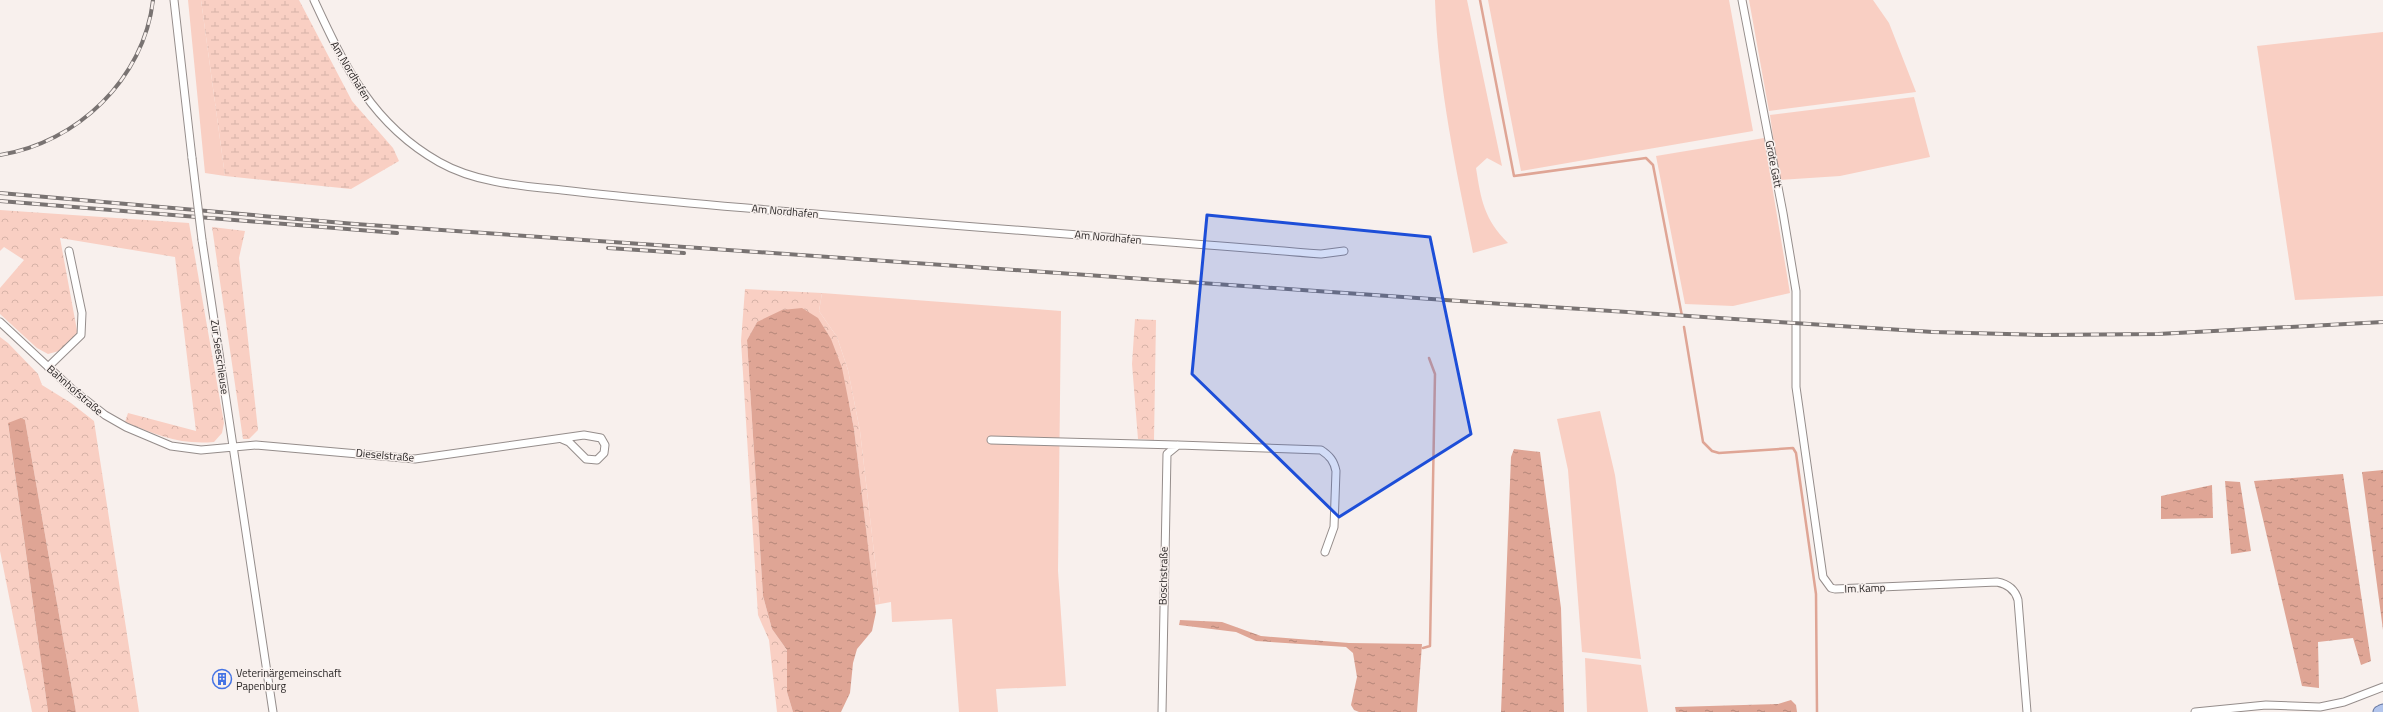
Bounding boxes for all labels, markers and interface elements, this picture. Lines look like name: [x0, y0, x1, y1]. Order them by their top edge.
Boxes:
street label: Am Nordhafen: [327, 38, 375, 104]
street label: Grote Gatt: [1762, 139, 1786, 189]
street label: Am Nordhafen: [751, 200, 819, 222]
street label: Am Nordhafen: [1074, 226, 1142, 248]
street label: Zur Seeschleuse: [207, 319, 233, 396]
street label: Bahnhofstraße: [43, 361, 107, 419]
street label: Dieselstraße: [355, 444, 415, 466]
street label: Boschstraße: [1154, 546, 1172, 605]
street label: Im Kamp: [1844, 579, 1886, 597]
place label: Veterinärgemeinschaft Papenburg: [236, 665, 342, 694]
building icon: Veterinärgemeinschaft Papenburg: [211, 668, 233, 690]

